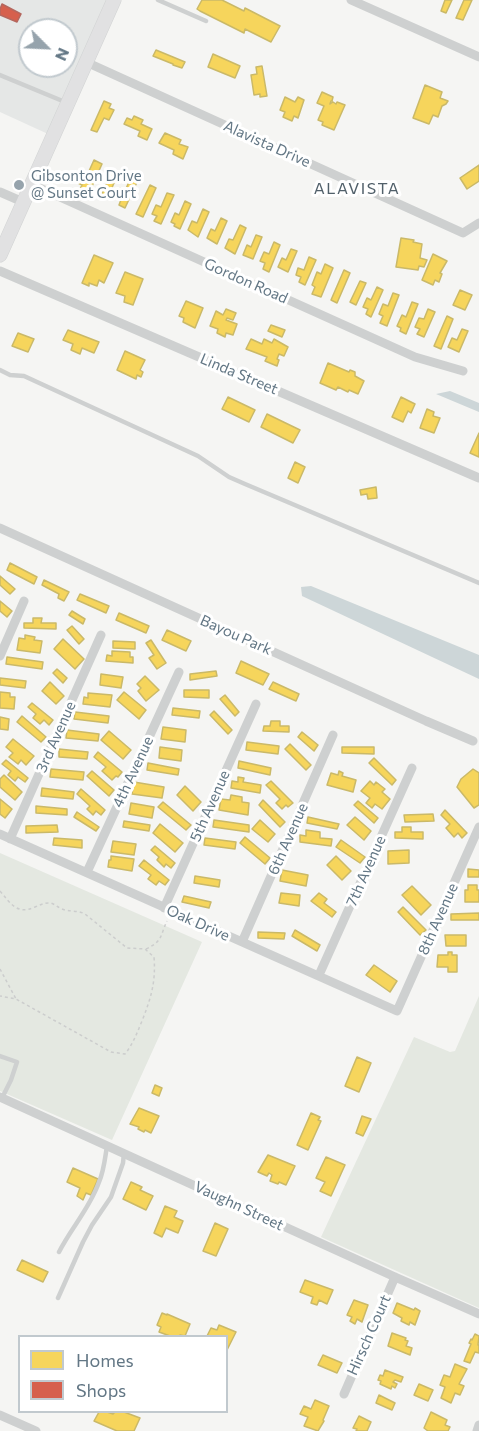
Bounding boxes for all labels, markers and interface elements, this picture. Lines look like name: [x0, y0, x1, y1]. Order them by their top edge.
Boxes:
north arrow: [18, 18, 78, 78]
text: N: [52, 45, 74, 64]
street label: Alavista Drive: [221, 117, 313, 171]
place label: Gibsonton Drive @ Sunset Court: [31, 167, 142, 202]
marker: Gibsonton Drive @ Sunset Court: [12, 178, 26, 192]
district label: ALAVISTA: [314, 179, 400, 199]
street label: Gordon Road: [201, 255, 291, 307]
street label: Linda Street: [197, 350, 281, 398]
street label: Bayou Park: [197, 611, 275, 659]
street label: 3rd Avenue: [32, 699, 80, 775]
street label: 4th Avenue: [109, 733, 157, 811]
street label: 5th Avenue: [186, 768, 234, 844]
street label: 6th Avenue: [264, 800, 312, 878]
street label: 7th Avenue: [342, 833, 390, 909]
street label: 8th Avenue: [414, 880, 462, 958]
street label: Oak Drive: [164, 901, 232, 945]
street label: Vaughn Street: [192, 1177, 286, 1235]
street label: Hirsch Court: [343, 1292, 395, 1378]
legend: [18, 1335, 228, 1413]
text: Homes: [76, 1349, 134, 1371]
text: Shops: [76, 1379, 126, 1401]

